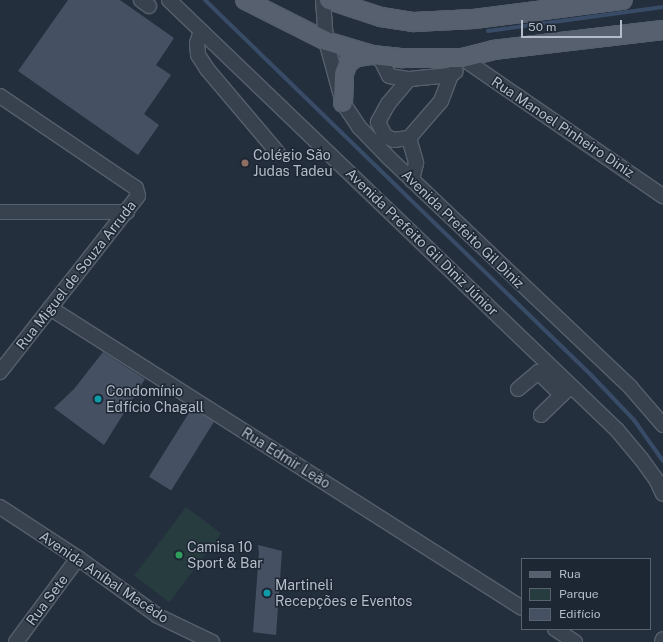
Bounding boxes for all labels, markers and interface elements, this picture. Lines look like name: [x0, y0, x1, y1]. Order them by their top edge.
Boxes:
scale bar: [523, 12, 624, 38]
text: 50 m: [528, 20, 556, 34]
street label: Rua Manoel Pinheiro Diniz: [488, 73, 638, 181]
place label: Colégio São Judas Tadeu: [253, 147, 333, 180]
marker: Colégio São Judas Tadeu: [240, 158, 250, 168]
street label: Avenida Prefeito Gil Diniz Júnior: [342, 165, 502, 319]
street label: Avenida Prefeito Gil Diniz: [398, 166, 528, 292]
street label: Rua Miguel de Souza Arruda: [12, 197, 140, 353]
place label: Condomínio Edfício Chagall: [106, 383, 204, 416]
marker: Condomínio Edfício Chagall: [93, 394, 103, 404]
street label: Rua Edmir Leão: [239, 424, 333, 492]
street label: Avenida Aníbal Macêdo: [36, 528, 172, 626]
place label: Camisa 10 Sport & Bar: [187, 539, 263, 572]
marker: Camisa 10 Sport & Bar: [174, 550, 184, 560]
legend: [521, 558, 651, 630]
text: Rua: [559, 567, 581, 581]
street label: Rua Sete: [23, 571, 71, 629]
place label: Martineli Recepções e Eventos: [275, 577, 413, 610]
text: Parque: [559, 587, 599, 601]
marker: Martineli Recepções e Eventos: [262, 588, 272, 598]
text: Edifício: [559, 607, 600, 621]

